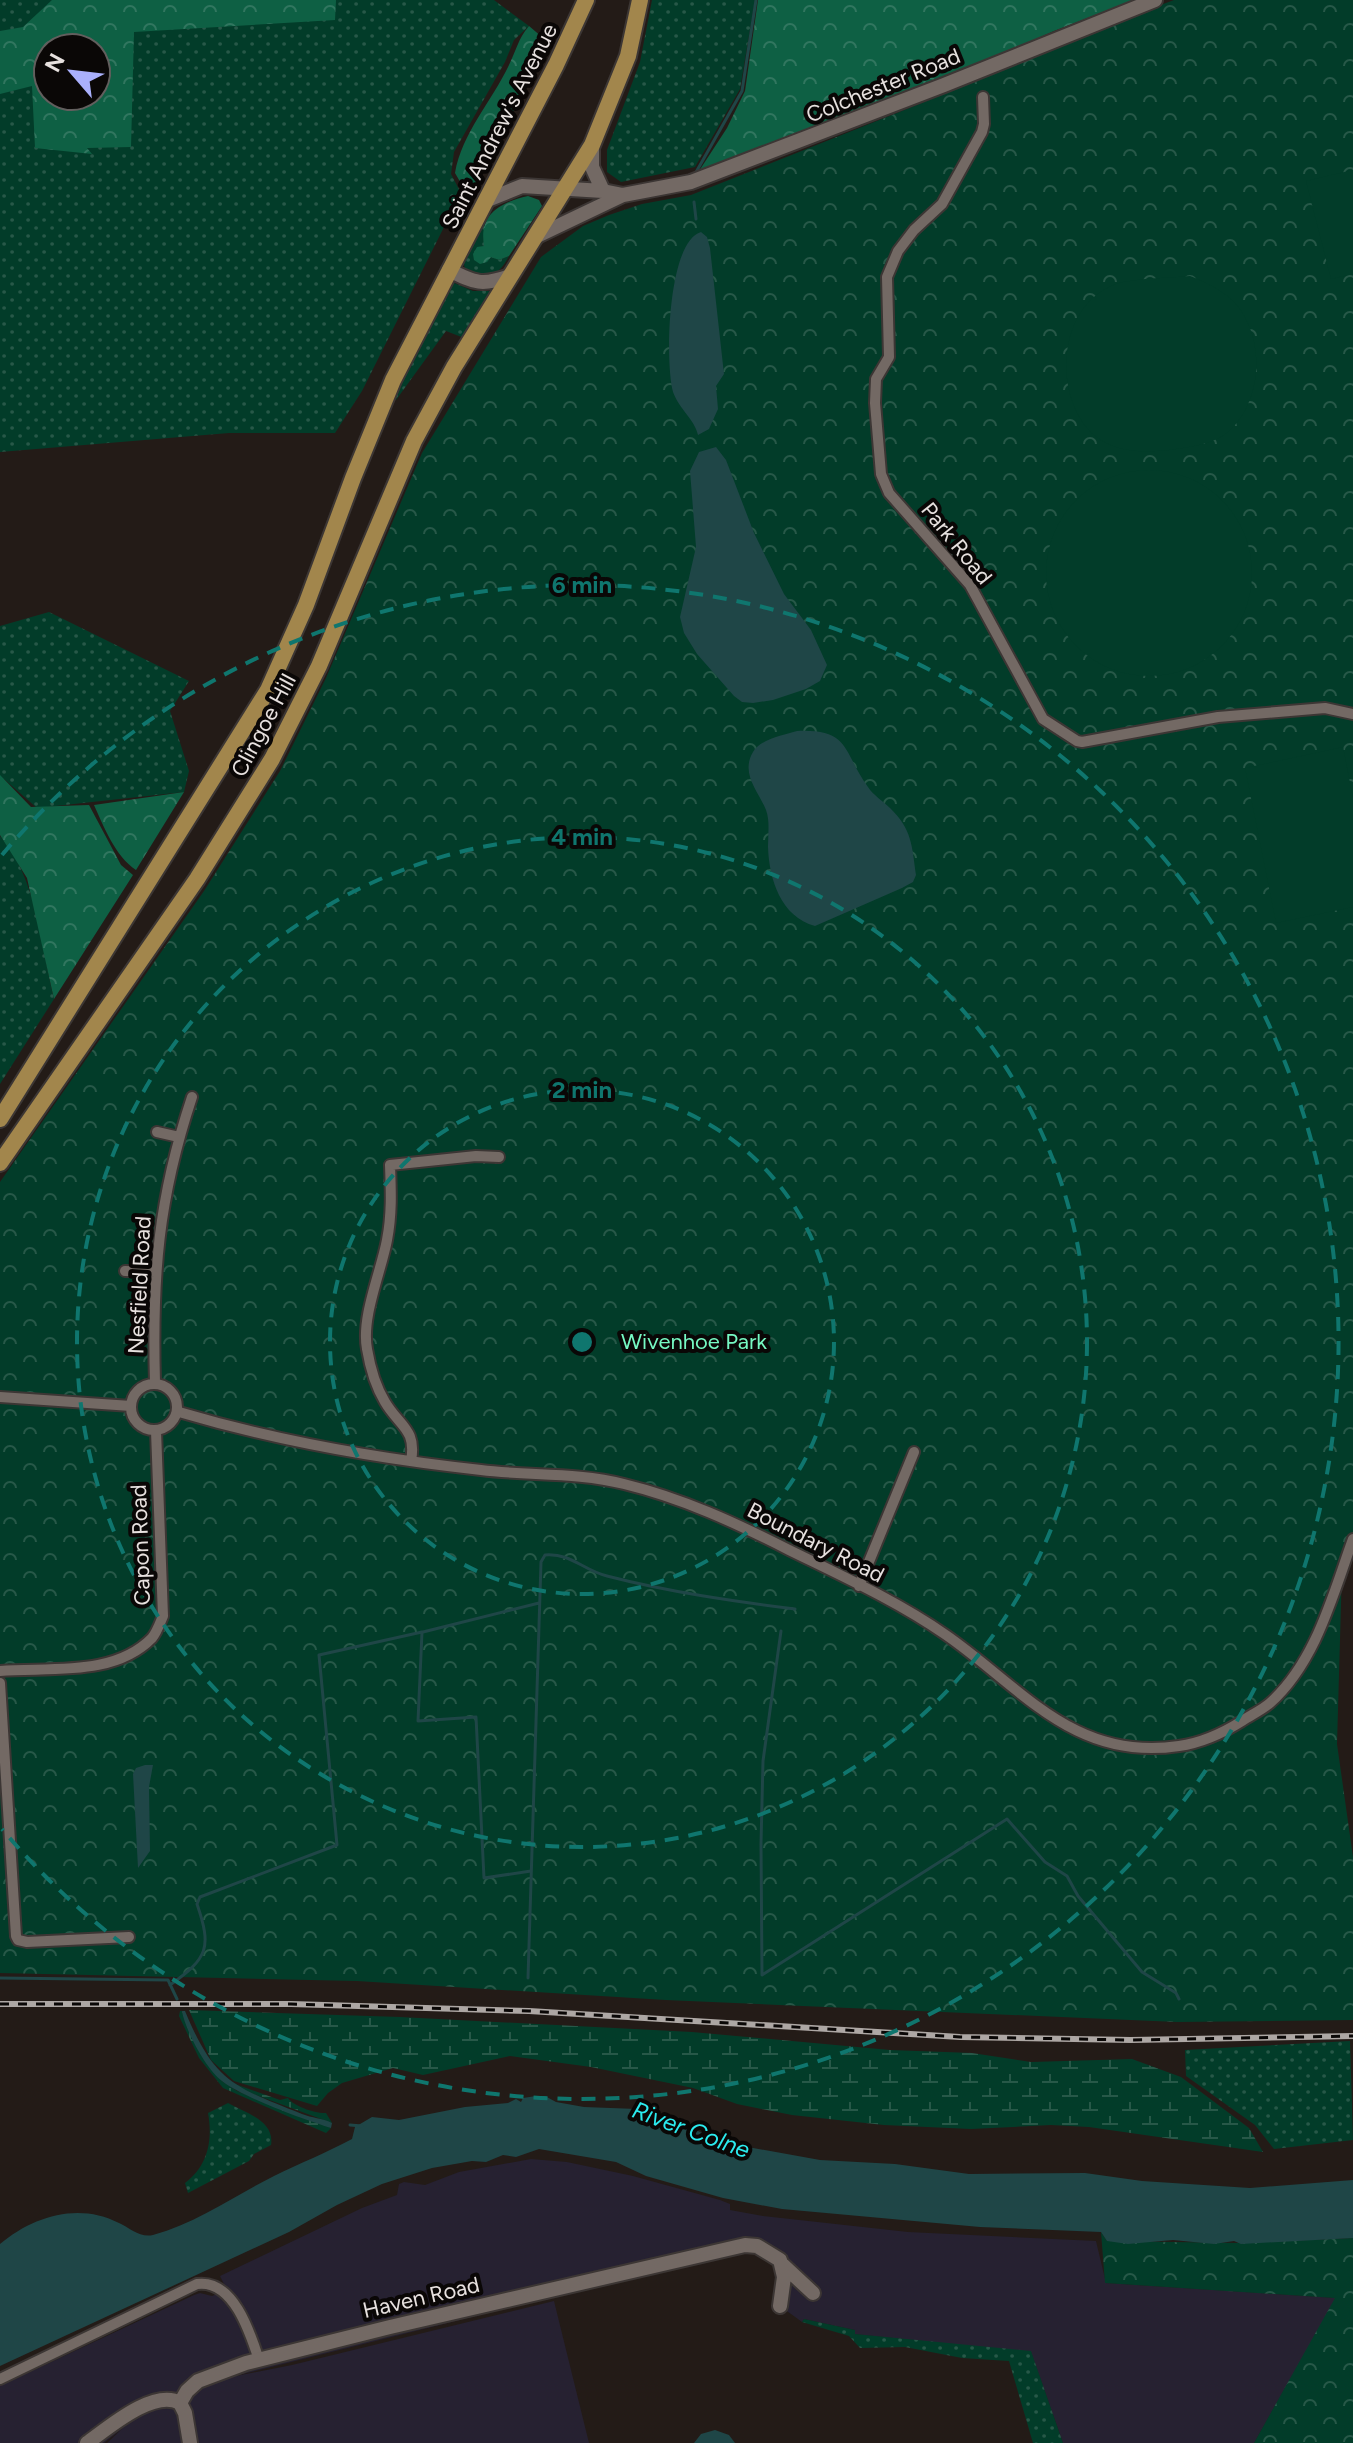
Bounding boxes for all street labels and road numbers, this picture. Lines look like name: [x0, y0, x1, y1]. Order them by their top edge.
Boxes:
street label: Saint Andrew's Avenue: [436, 19, 563, 233]
street label: Colchester Road: [802, 42, 964, 129]
street label: Park Road: [915, 497, 998, 590]
street label: Clingoe Hill: [225, 669, 302, 781]
street label: Nesfield Road: [122, 1215, 157, 1355]
street label: Capon Road: [125, 1484, 156, 1606]
street label: Boundary Road: [743, 1496, 889, 1589]
street label: Haven Road: [360, 2271, 482, 2324]

